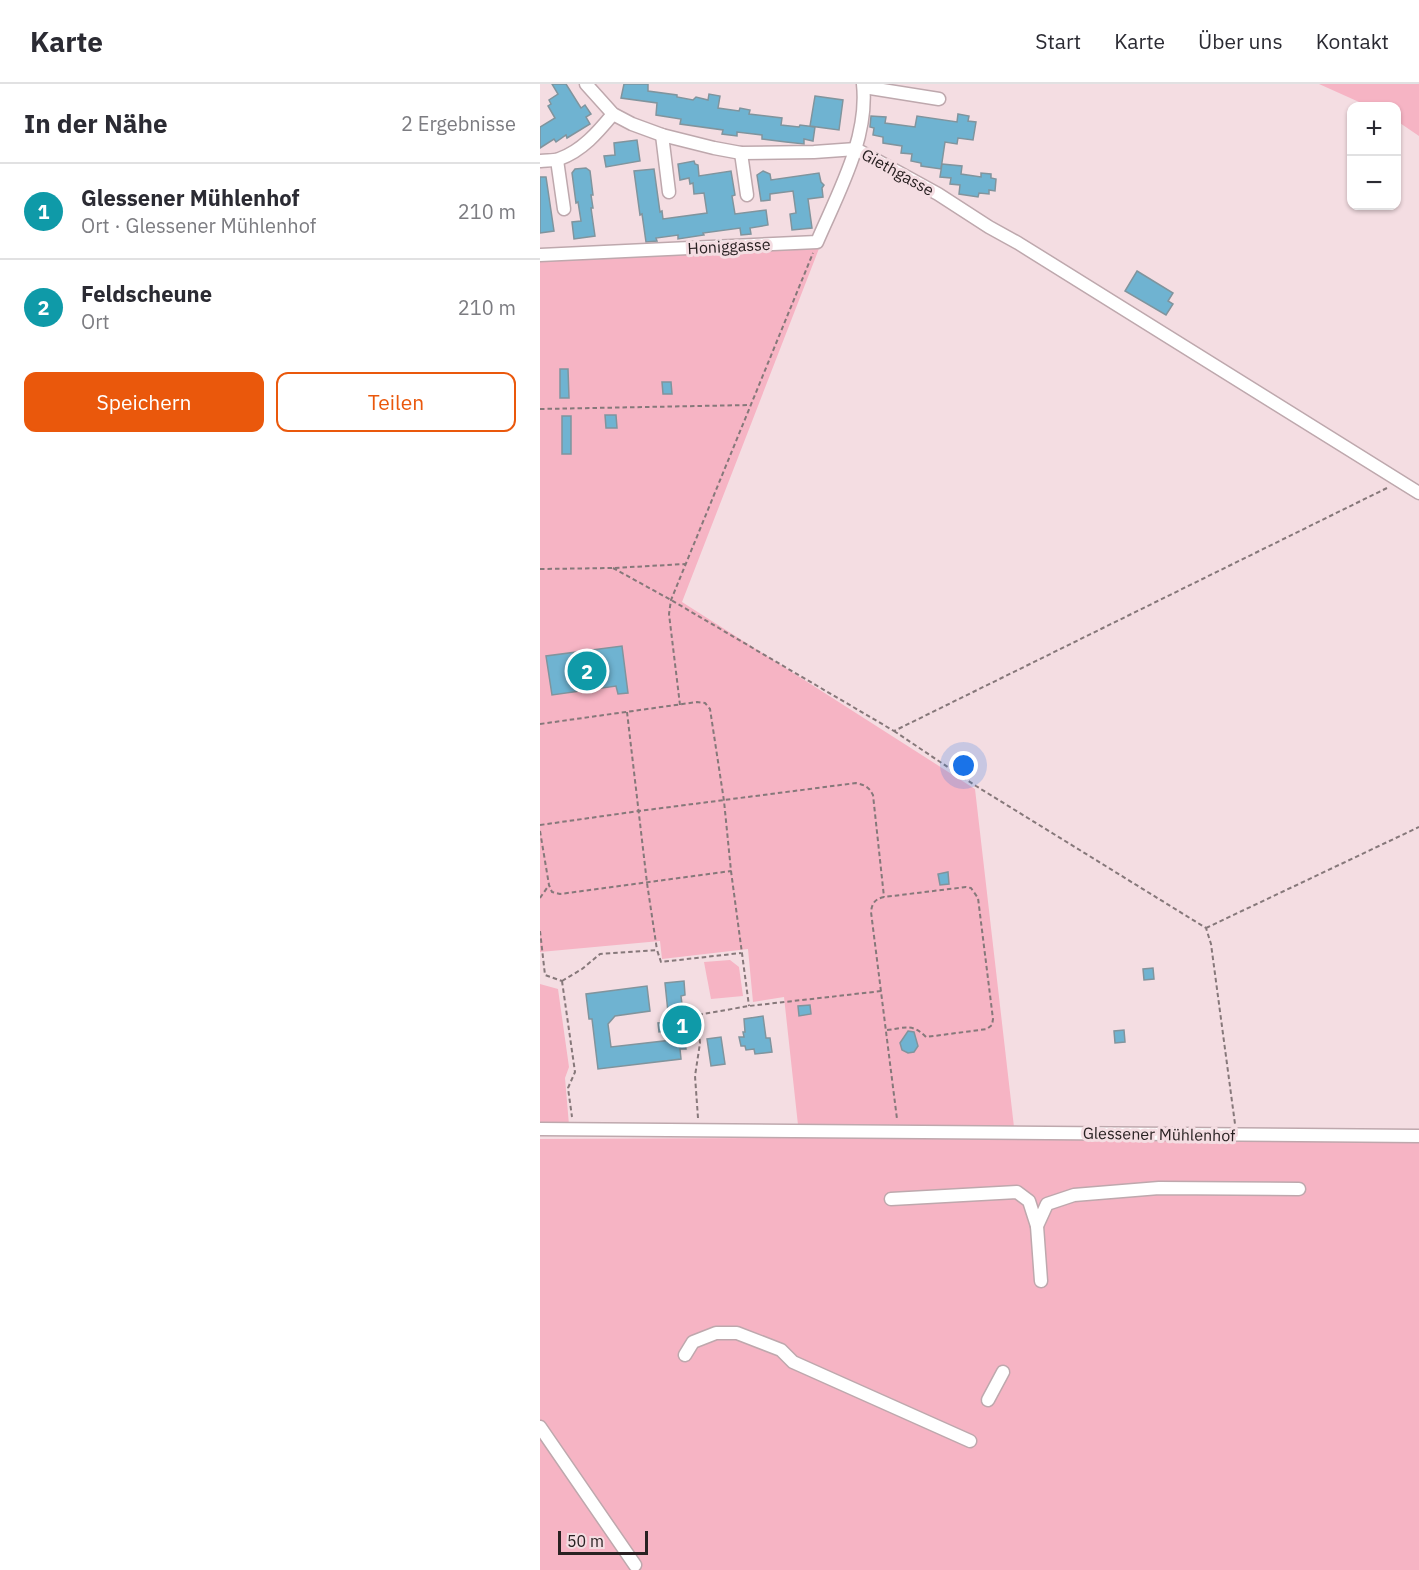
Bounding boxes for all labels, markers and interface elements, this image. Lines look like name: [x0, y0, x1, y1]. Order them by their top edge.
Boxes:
text: Karte: [30, 23, 103, 60]
text: Start: [1035, 27, 1081, 55]
text: Karte: [1114, 27, 1165, 55]
text: Über uns: [1198, 27, 1283, 55]
text: Kontakt: [1316, 27, 1389, 55]
map controls: [1347, 102, 1401, 210]
button: +: [1347, 102, 1401, 156]
text: In der Nähe: [24, 106, 168, 140]
text: 2 Ergebnisse: [401, 110, 516, 137]
street label: Giethgasse: [858, 144, 938, 200]
button: −: [1347, 156, 1401, 210]
text: Glessener Mühlenhof: [81, 183, 300, 212]
text: 1: [38, 198, 50, 225]
text: 210 m: [458, 198, 516, 225]
text: Ort · Glessener Mühlenhof: [81, 212, 316, 239]
street label: Honiggasse: [687, 234, 771, 258]
text: Feldscheune: [81, 279, 212, 308]
text: 2: [38, 294, 50, 321]
text: 210 m: [458, 294, 516, 321]
text: Ort: [81, 308, 110, 335]
button: Speichern: [24, 372, 264, 432]
button: Teilen: [276, 372, 516, 432]
pin: 2: [568, 648, 606, 694]
your location: [949, 751, 978, 780]
pin: 1: [662, 1002, 702, 1048]
street label: Glessener Mühlenhof: [1083, 1123, 1235, 1145]
scale bar: [558, 1528, 648, 1556]
text: 50 m: [567, 1531, 604, 1551]

